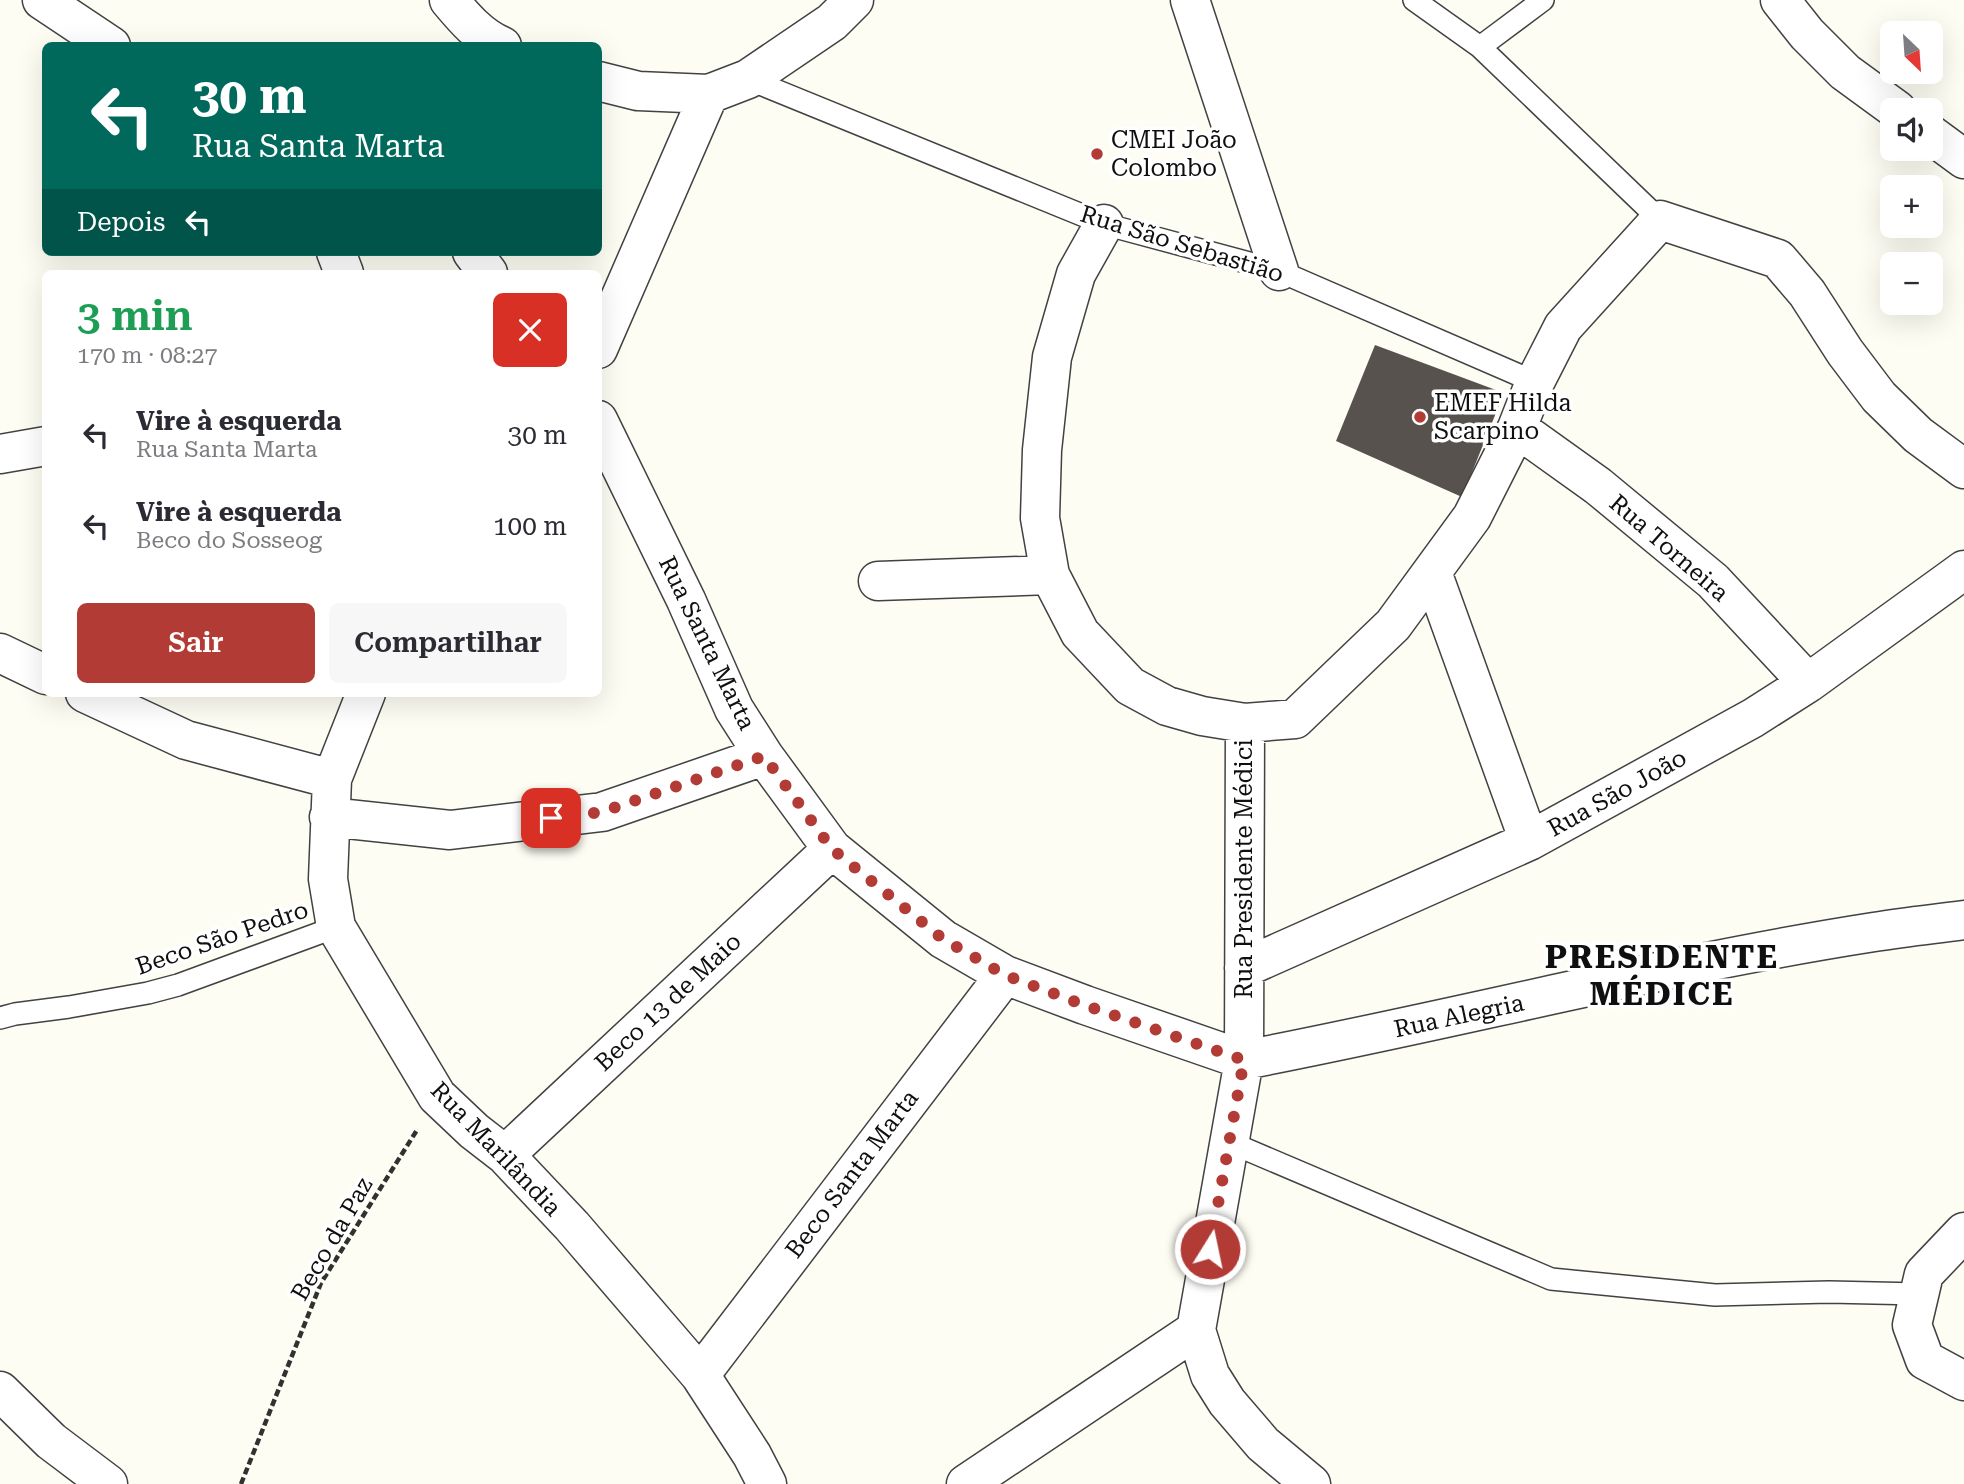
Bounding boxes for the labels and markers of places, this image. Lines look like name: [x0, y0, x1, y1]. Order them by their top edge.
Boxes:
place label: CMEI João Colombo: [1111, 126, 1237, 182]
marker: CMEI João Colombo: [1089, 146, 1105, 162]
place label: EMEF Hilda Scarpino: [1434, 389, 1572, 445]
marker: EMEF Hilda Scarpino: [1412, 409, 1428, 425]
pin: [521, 788, 581, 848]

